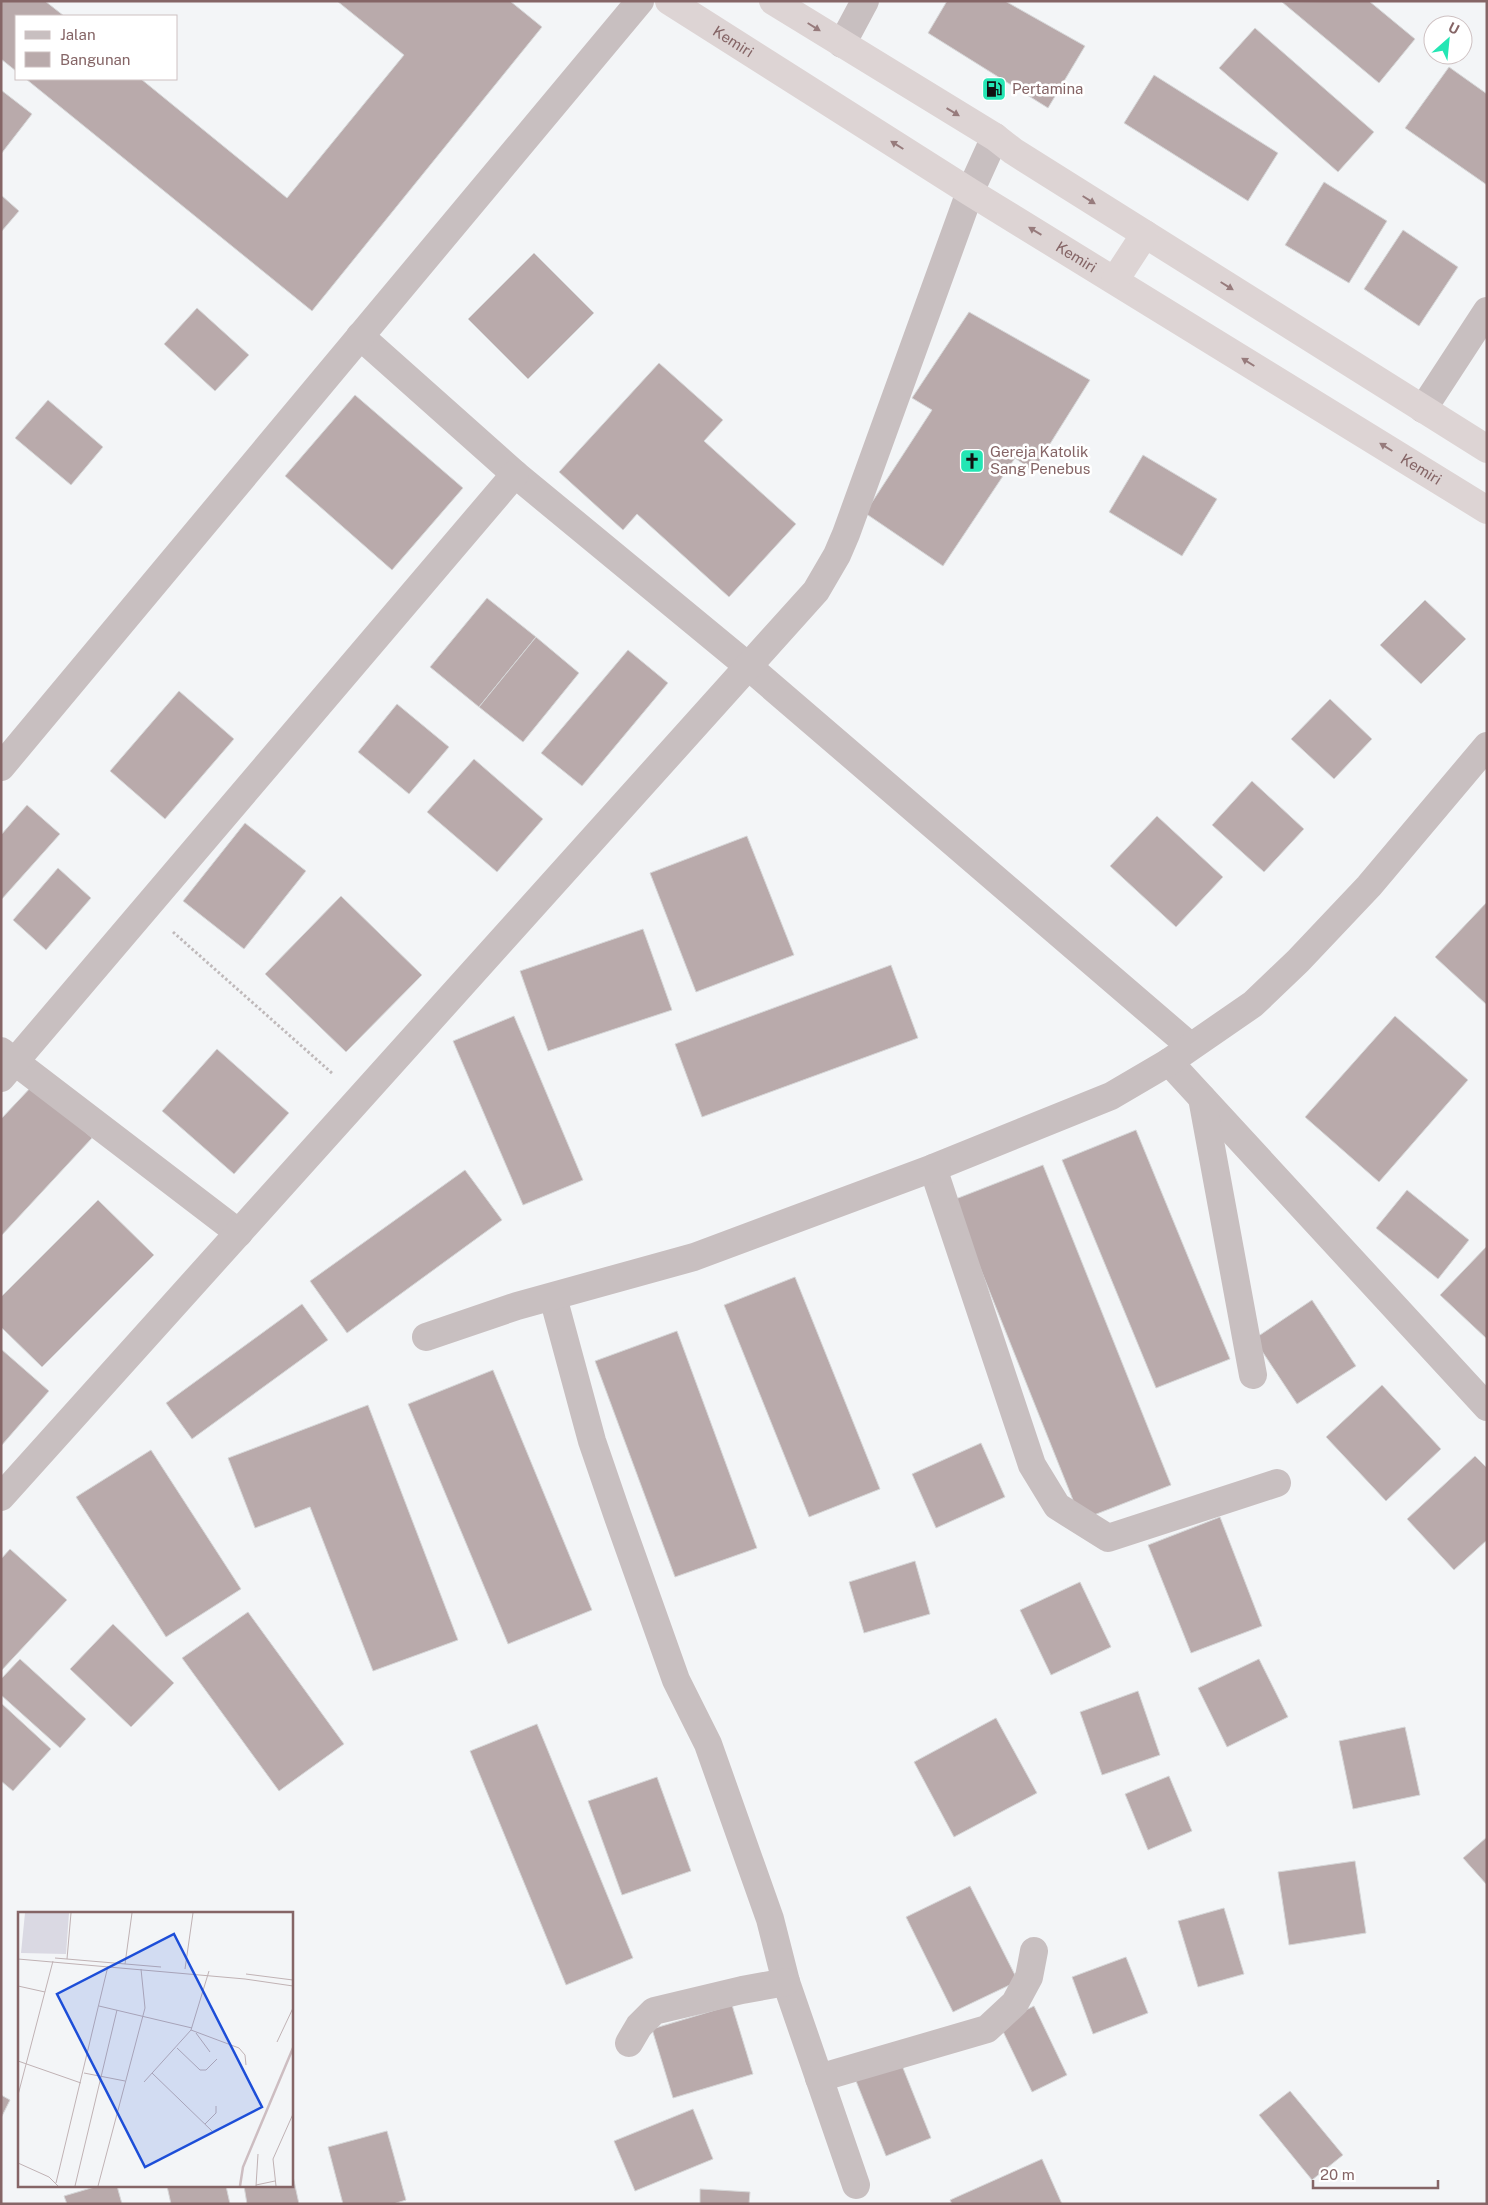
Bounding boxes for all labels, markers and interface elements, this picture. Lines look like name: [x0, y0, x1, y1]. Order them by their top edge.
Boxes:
legend: [15, 15, 178, 80]
north arrow: [1423, 15, 1473, 65]
text: U: [1446, 19, 1462, 38]
street label: Kemiri: [710, 22, 757, 60]
one-way arrow: [808, 22, 821, 32]
text: Jalan: [60, 26, 96, 43]
text: Bangunan: [60, 51, 131, 68]
fuel station icon: Pertamina: [981, 76, 1007, 102]
place label: Pertamina: [1012, 80, 1083, 97]
one-way arrow: [946, 107, 959, 116]
one-way arrow: [890, 140, 903, 150]
one-way arrow: [1083, 195, 1096, 204]
one-way arrow: [1028, 226, 1041, 236]
street label: Kemiri: [1053, 238, 1100, 276]
one-way arrow: [1220, 281, 1234, 291]
one-way arrow: [1241, 357, 1254, 366]
place label: Gereja Katolik Sang Penebus: [990, 443, 1090, 477]
one-way arrow: [1379, 443, 1393, 452]
church icon: Gereja Katolik Sang Penebus: [959, 448, 985, 474]
street label: Kemiri: [1398, 450, 1445, 488]
inset map: [18, 1912, 292, 2188]
scale bar: [1313, 2158, 1438, 2190]
text: 20 m: [1320, 2166, 1355, 2183]

